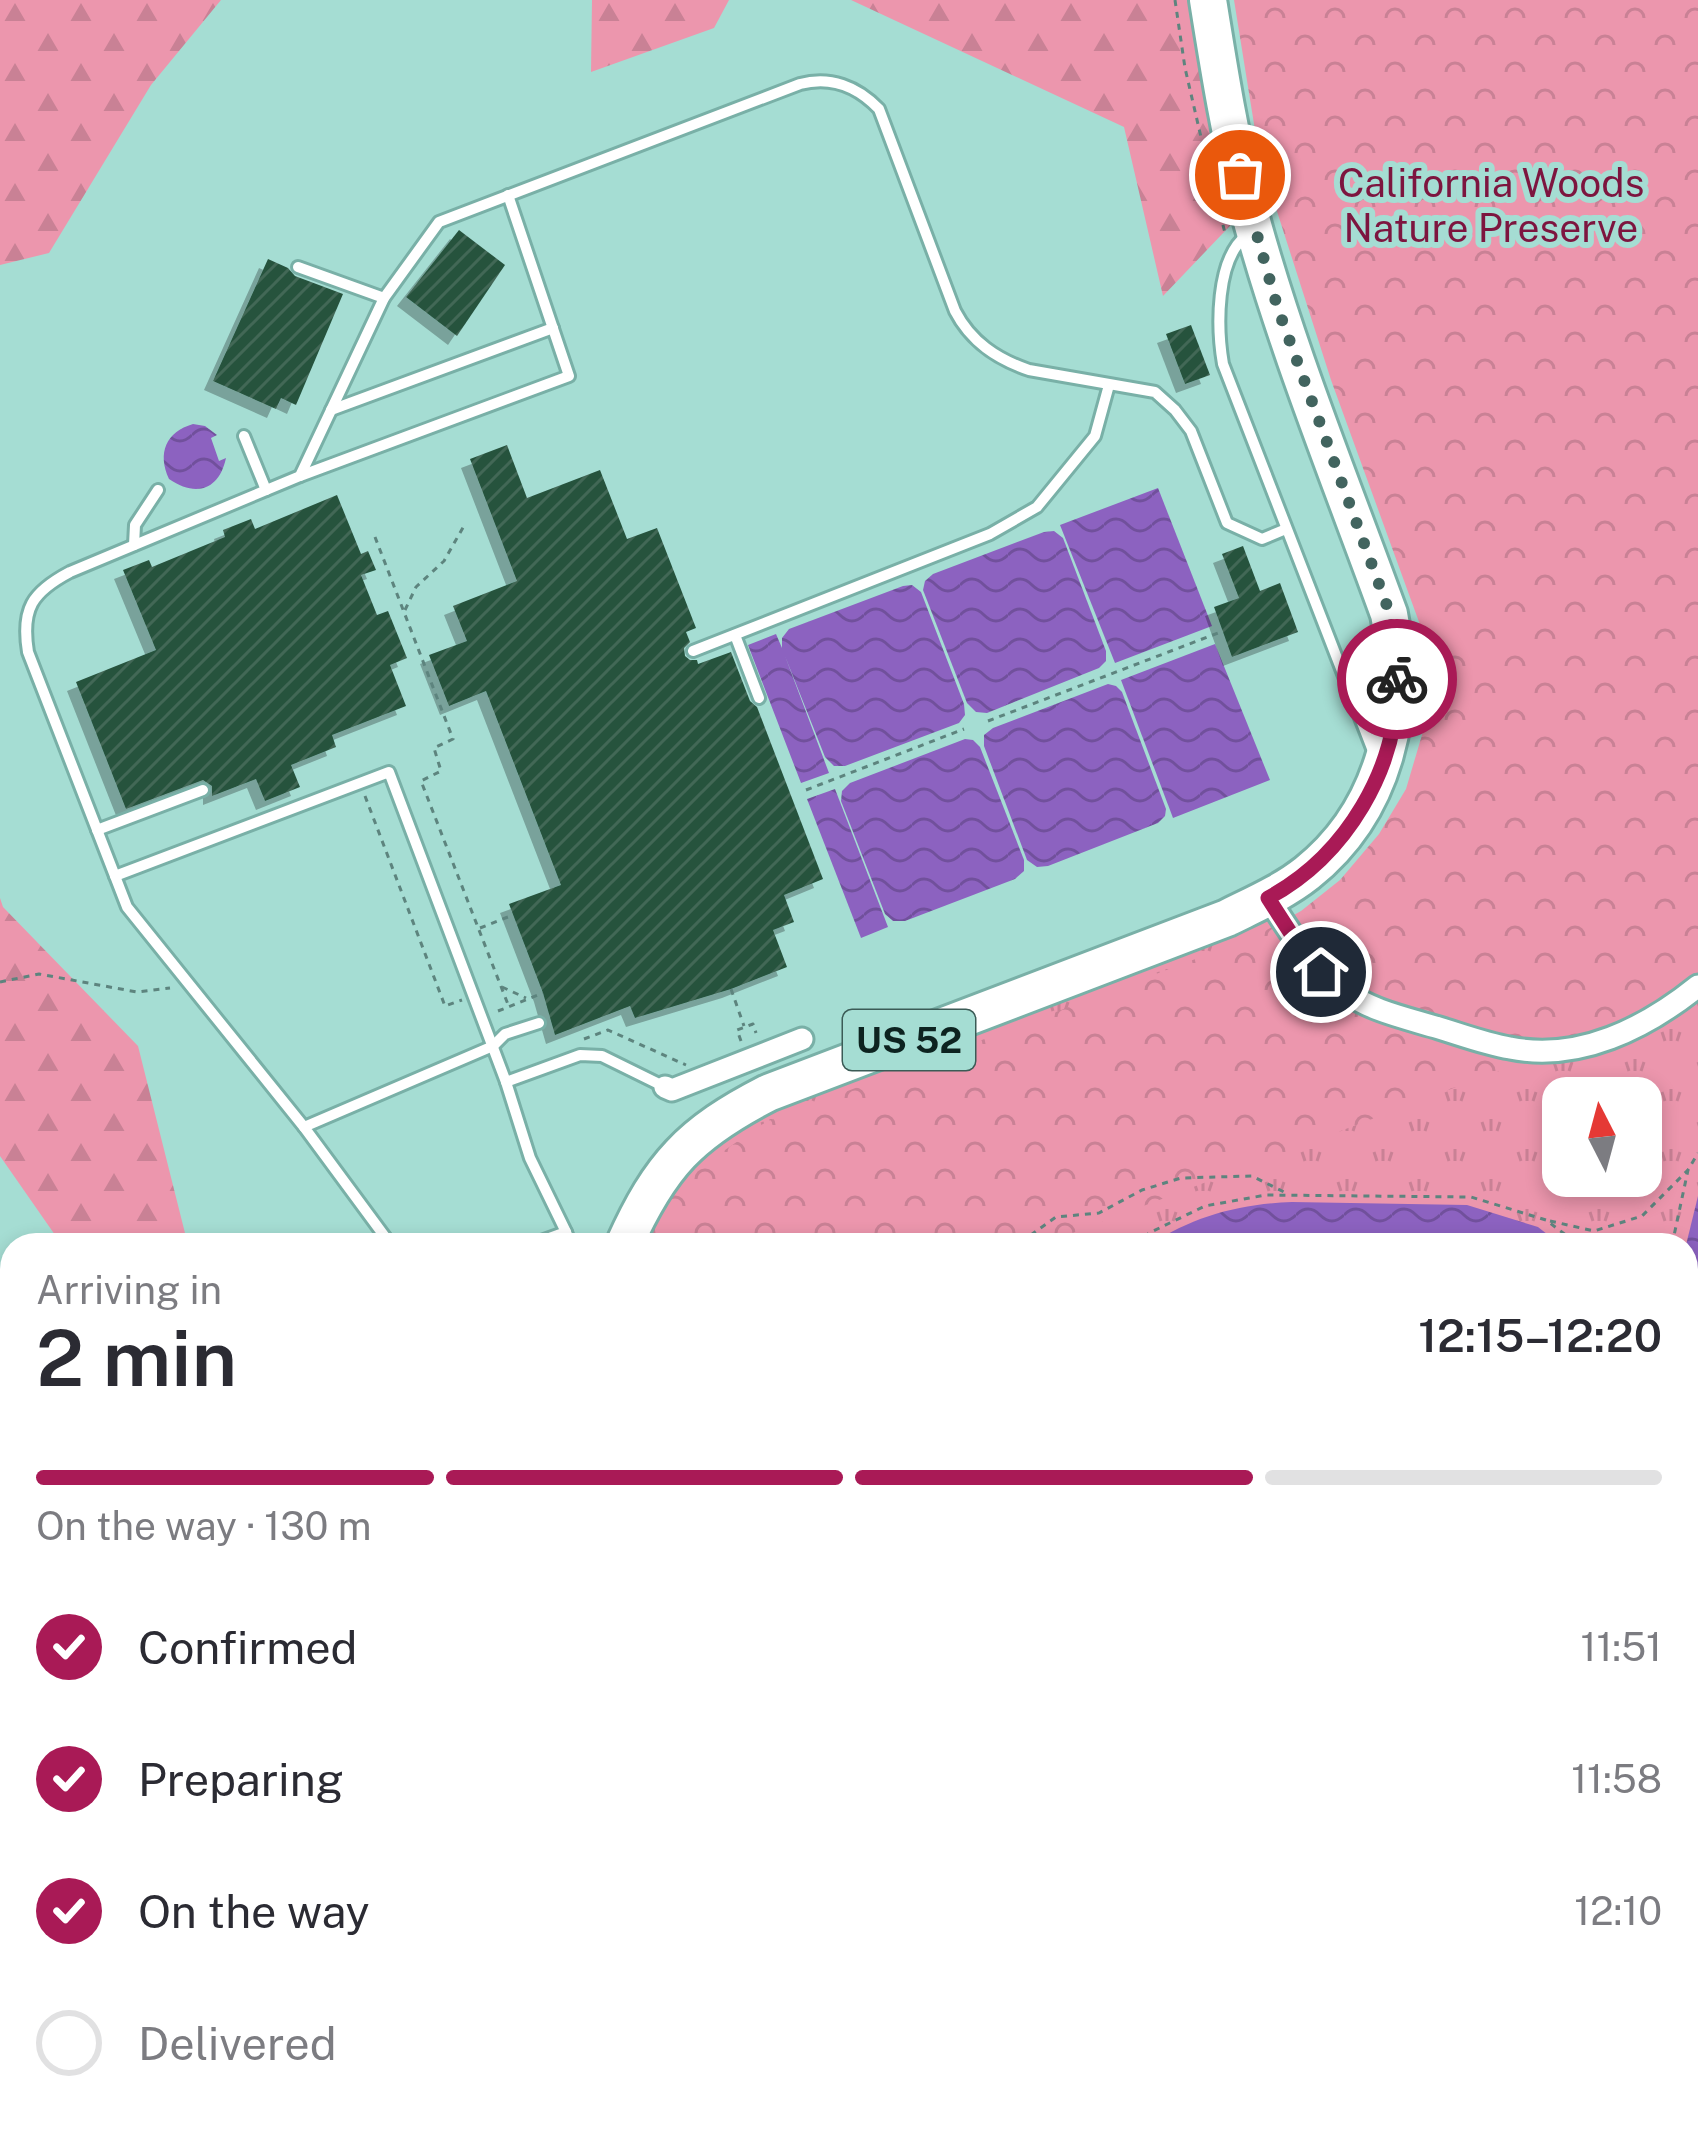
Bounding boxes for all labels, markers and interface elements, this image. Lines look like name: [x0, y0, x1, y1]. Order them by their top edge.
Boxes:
pin: [1189, 124, 1291, 226]
icon: bag: [1207, 142, 1273, 208]
park label: California Woods Nature Preserve: [1338, 160, 1644, 251]
courier: [1337, 619, 1457, 739]
icon: bike: [1364, 646, 1430, 712]
pin: [1270, 921, 1372, 1023]
icon: home: [1288, 939, 1354, 1005]
road number: US 52: [843, 1010, 975, 1070]
north arrow: [1542, 1077, 1662, 1197]
map controls: [1542, 1077, 1662, 1197]
text: Arriving in: [36, 1267, 222, 1313]
text: 12:15–12:20: [1418, 1309, 1662, 1362]
text: 2 min: [36, 1312, 237, 1404]
text: On the way · 130 m: [36, 1503, 372, 1549]
icon: check: [36, 1614, 102, 1680]
text: Confirmed: [138, 1621, 357, 1674]
text: 11:51: [1581, 1624, 1662, 1670]
icon: check: [36, 1746, 102, 1812]
text: Preparing: [138, 1753, 344, 1806]
text: 11:58: [1571, 1756, 1662, 1802]
icon: check: [36, 1878, 102, 1944]
text: On the way: [138, 1885, 370, 1938]
text: 12:10: [1574, 1888, 1662, 1934]
text: Delivered: [138, 2017, 337, 2070]

